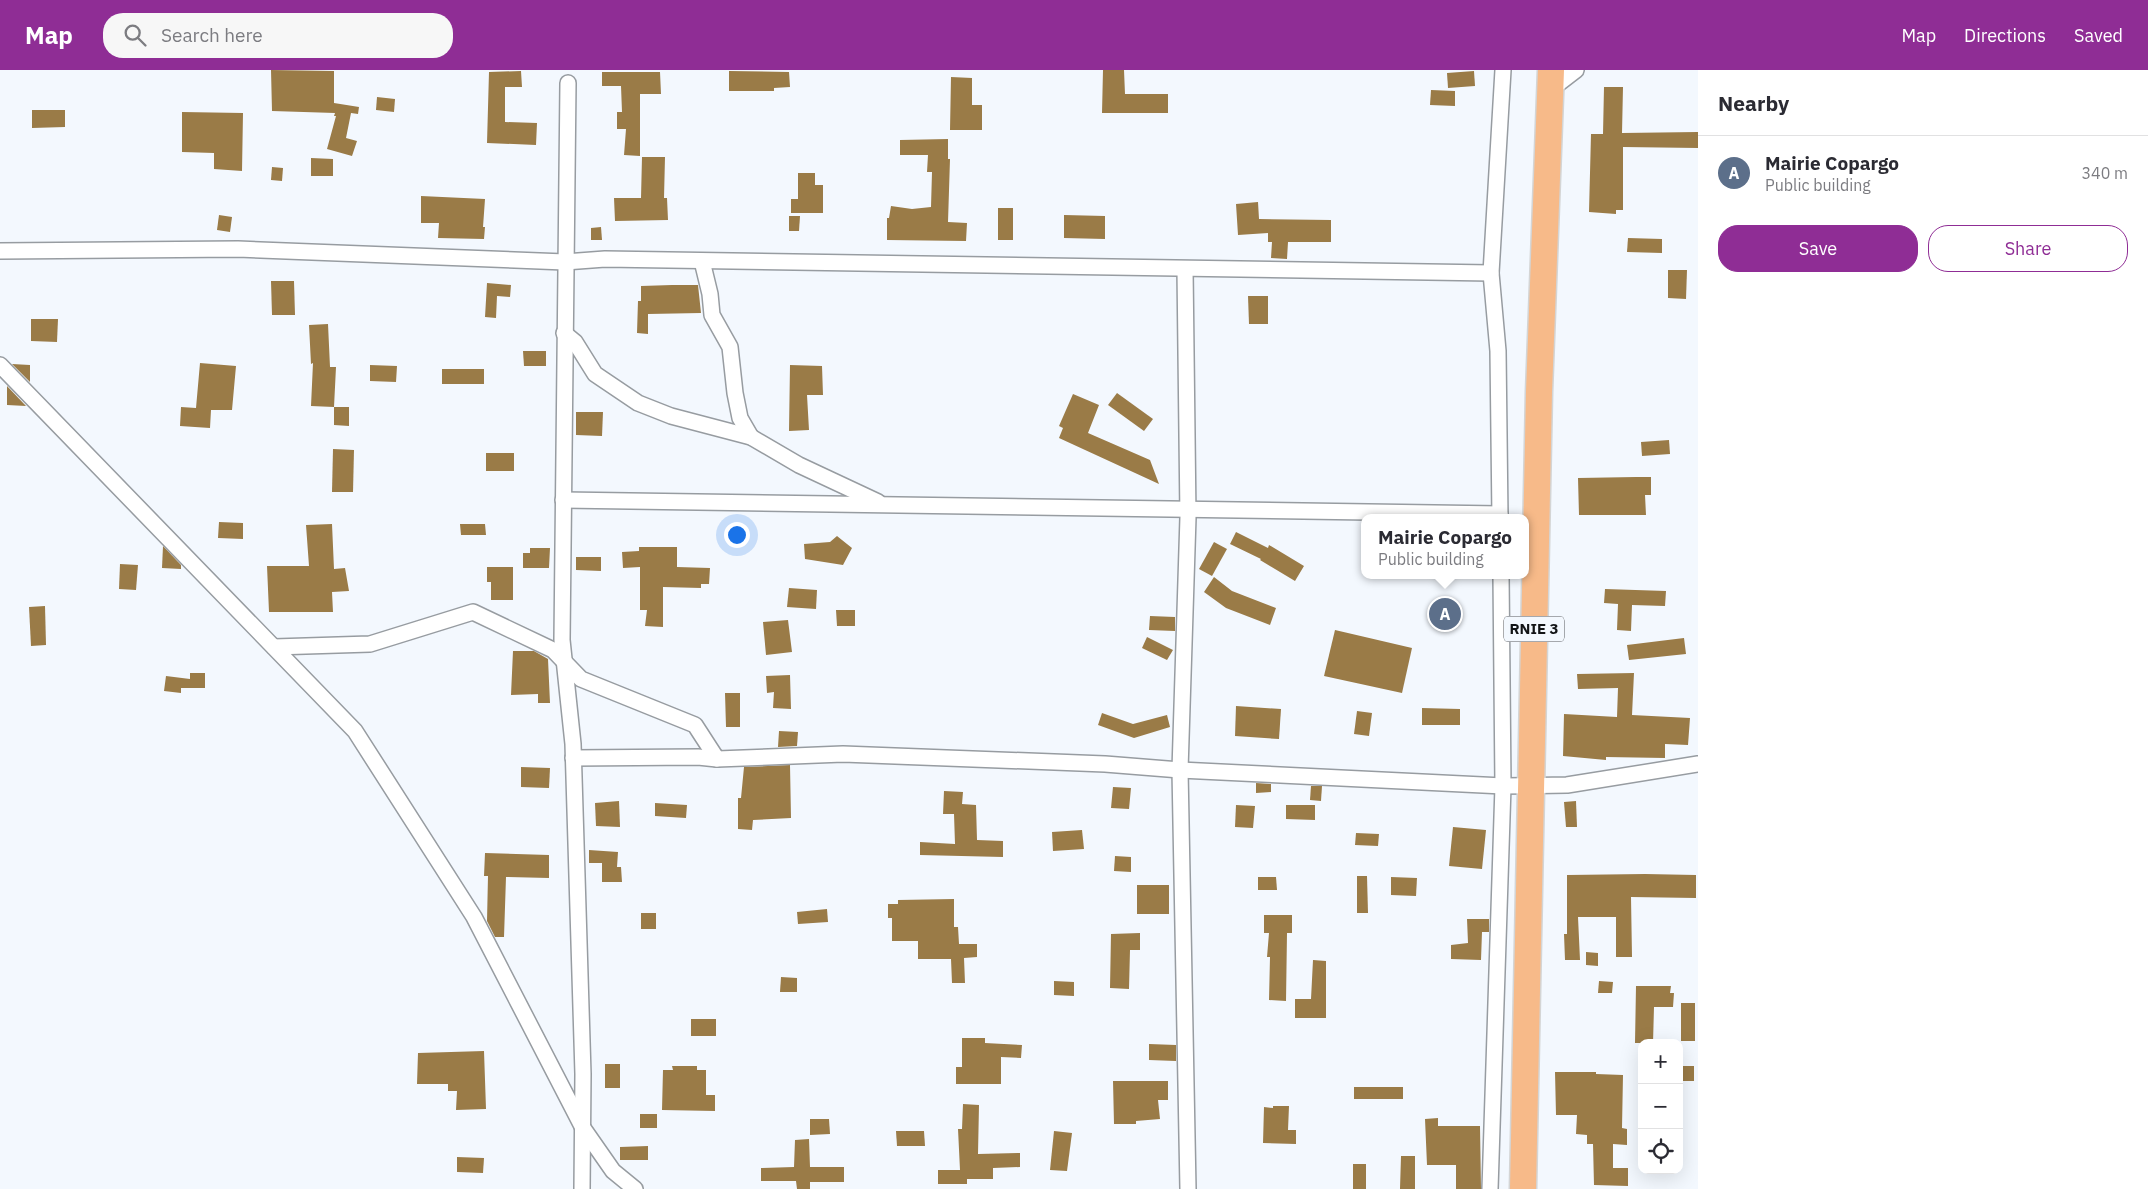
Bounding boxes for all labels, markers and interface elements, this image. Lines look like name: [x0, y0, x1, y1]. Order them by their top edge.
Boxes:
search box: [103, 13, 453, 58]
text: Map: [25, 19, 73, 51]
icon: search: [121, 21, 149, 49]
text: Search here: [161, 23, 263, 47]
text: Map: [1901, 24, 1936, 47]
text: Directions: [1964, 24, 2046, 47]
text: Saved: [2074, 24, 2123, 47]
text: Nearby: [1718, 89, 1789, 117]
text: Mairie Copargo: [1765, 151, 1899, 175]
text: A: [1729, 163, 1739, 183]
text: 340 m: [2081, 163, 2128, 183]
text: Public building: [1765, 175, 1871, 195]
button: Save: [1718, 225, 1918, 272]
button: Share: [1928, 225, 2128, 272]
popup: [1361, 514, 1529, 579]
your location: [724, 522, 750, 548]
text: Mairie Copargo: [1378, 525, 1512, 549]
text: Public building: [1378, 549, 1484, 569]
pin: A: [1429, 595, 1461, 633]
road number: RNIE 3: [1504, 616, 1564, 642]
map controls: [1638, 1039, 1683, 1174]
button: +: [1638, 1039, 1683, 1084]
button: −: [1638, 1084, 1683, 1129]
button: locate: [1638, 1129, 1683, 1174]

